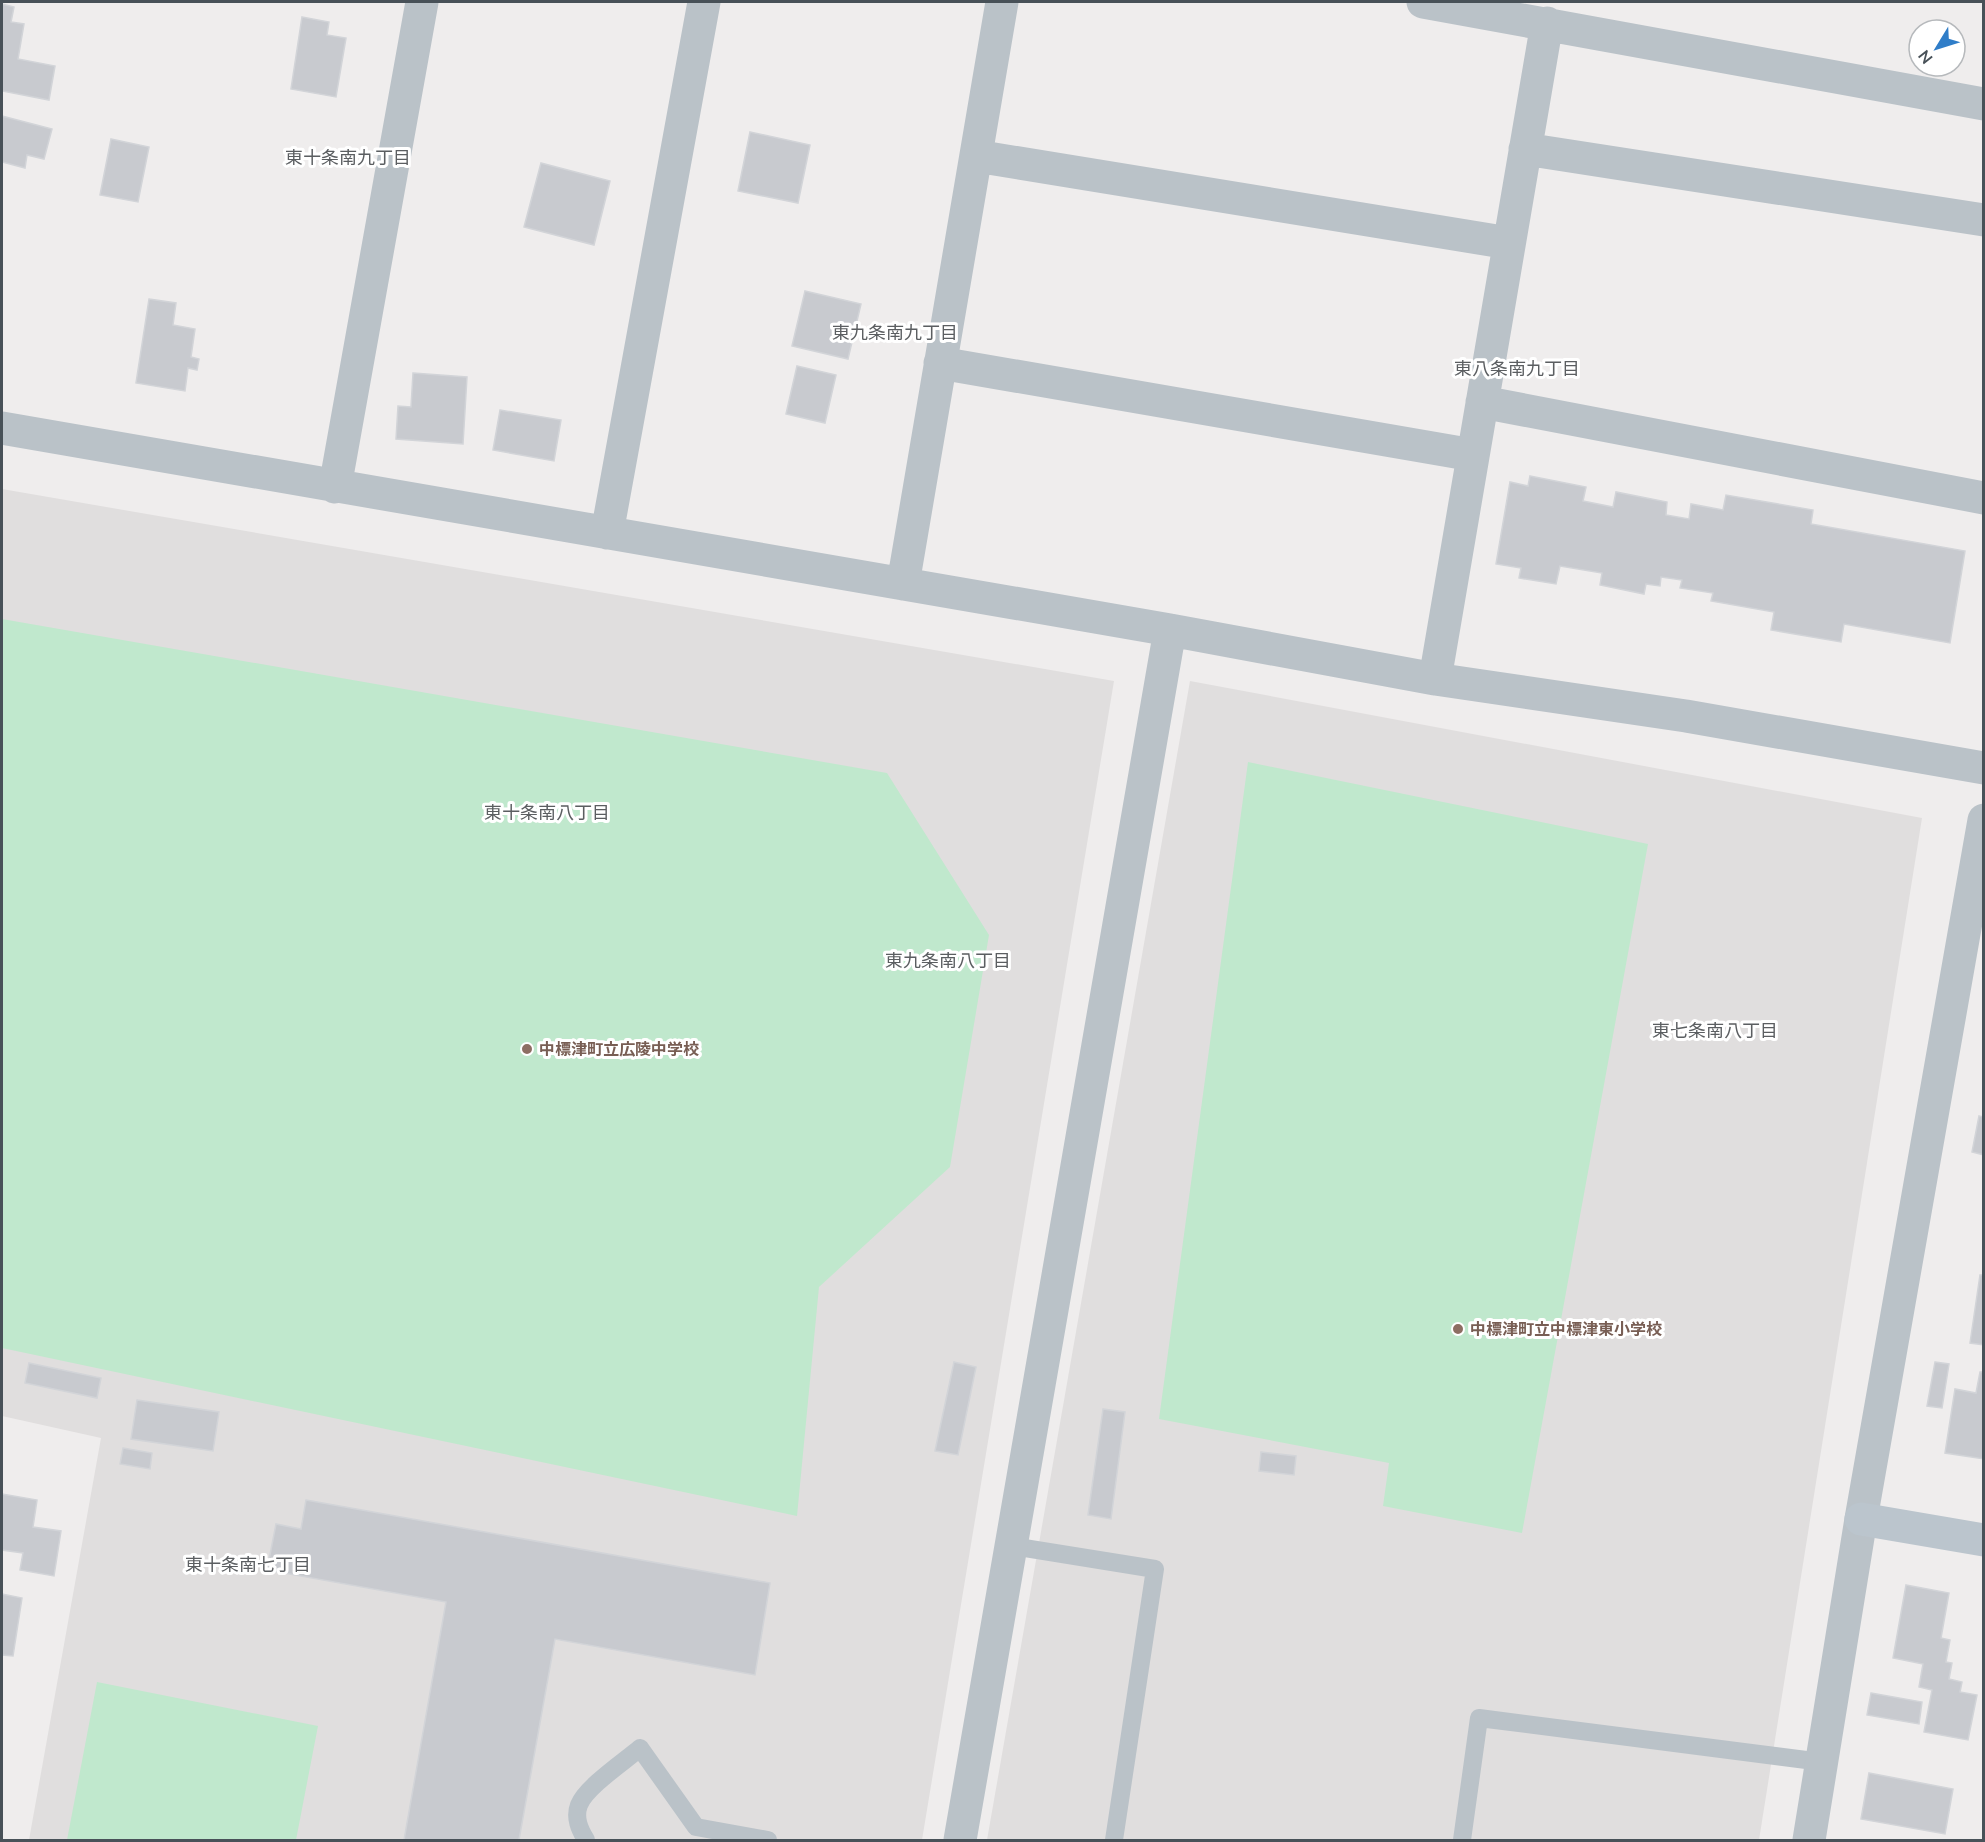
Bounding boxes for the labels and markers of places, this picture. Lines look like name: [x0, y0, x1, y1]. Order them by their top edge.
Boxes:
place label: 中標津町立広陵中学校: [539, 1039, 699, 1061]
marker: 中標津町立広陵中学校: [520, 1042, 534, 1056]
place label: 中標津町立中標津東小学校: [1470, 1319, 1662, 1341]
marker: 中標津町立中標津東小学校: [1451, 1322, 1465, 1336]

